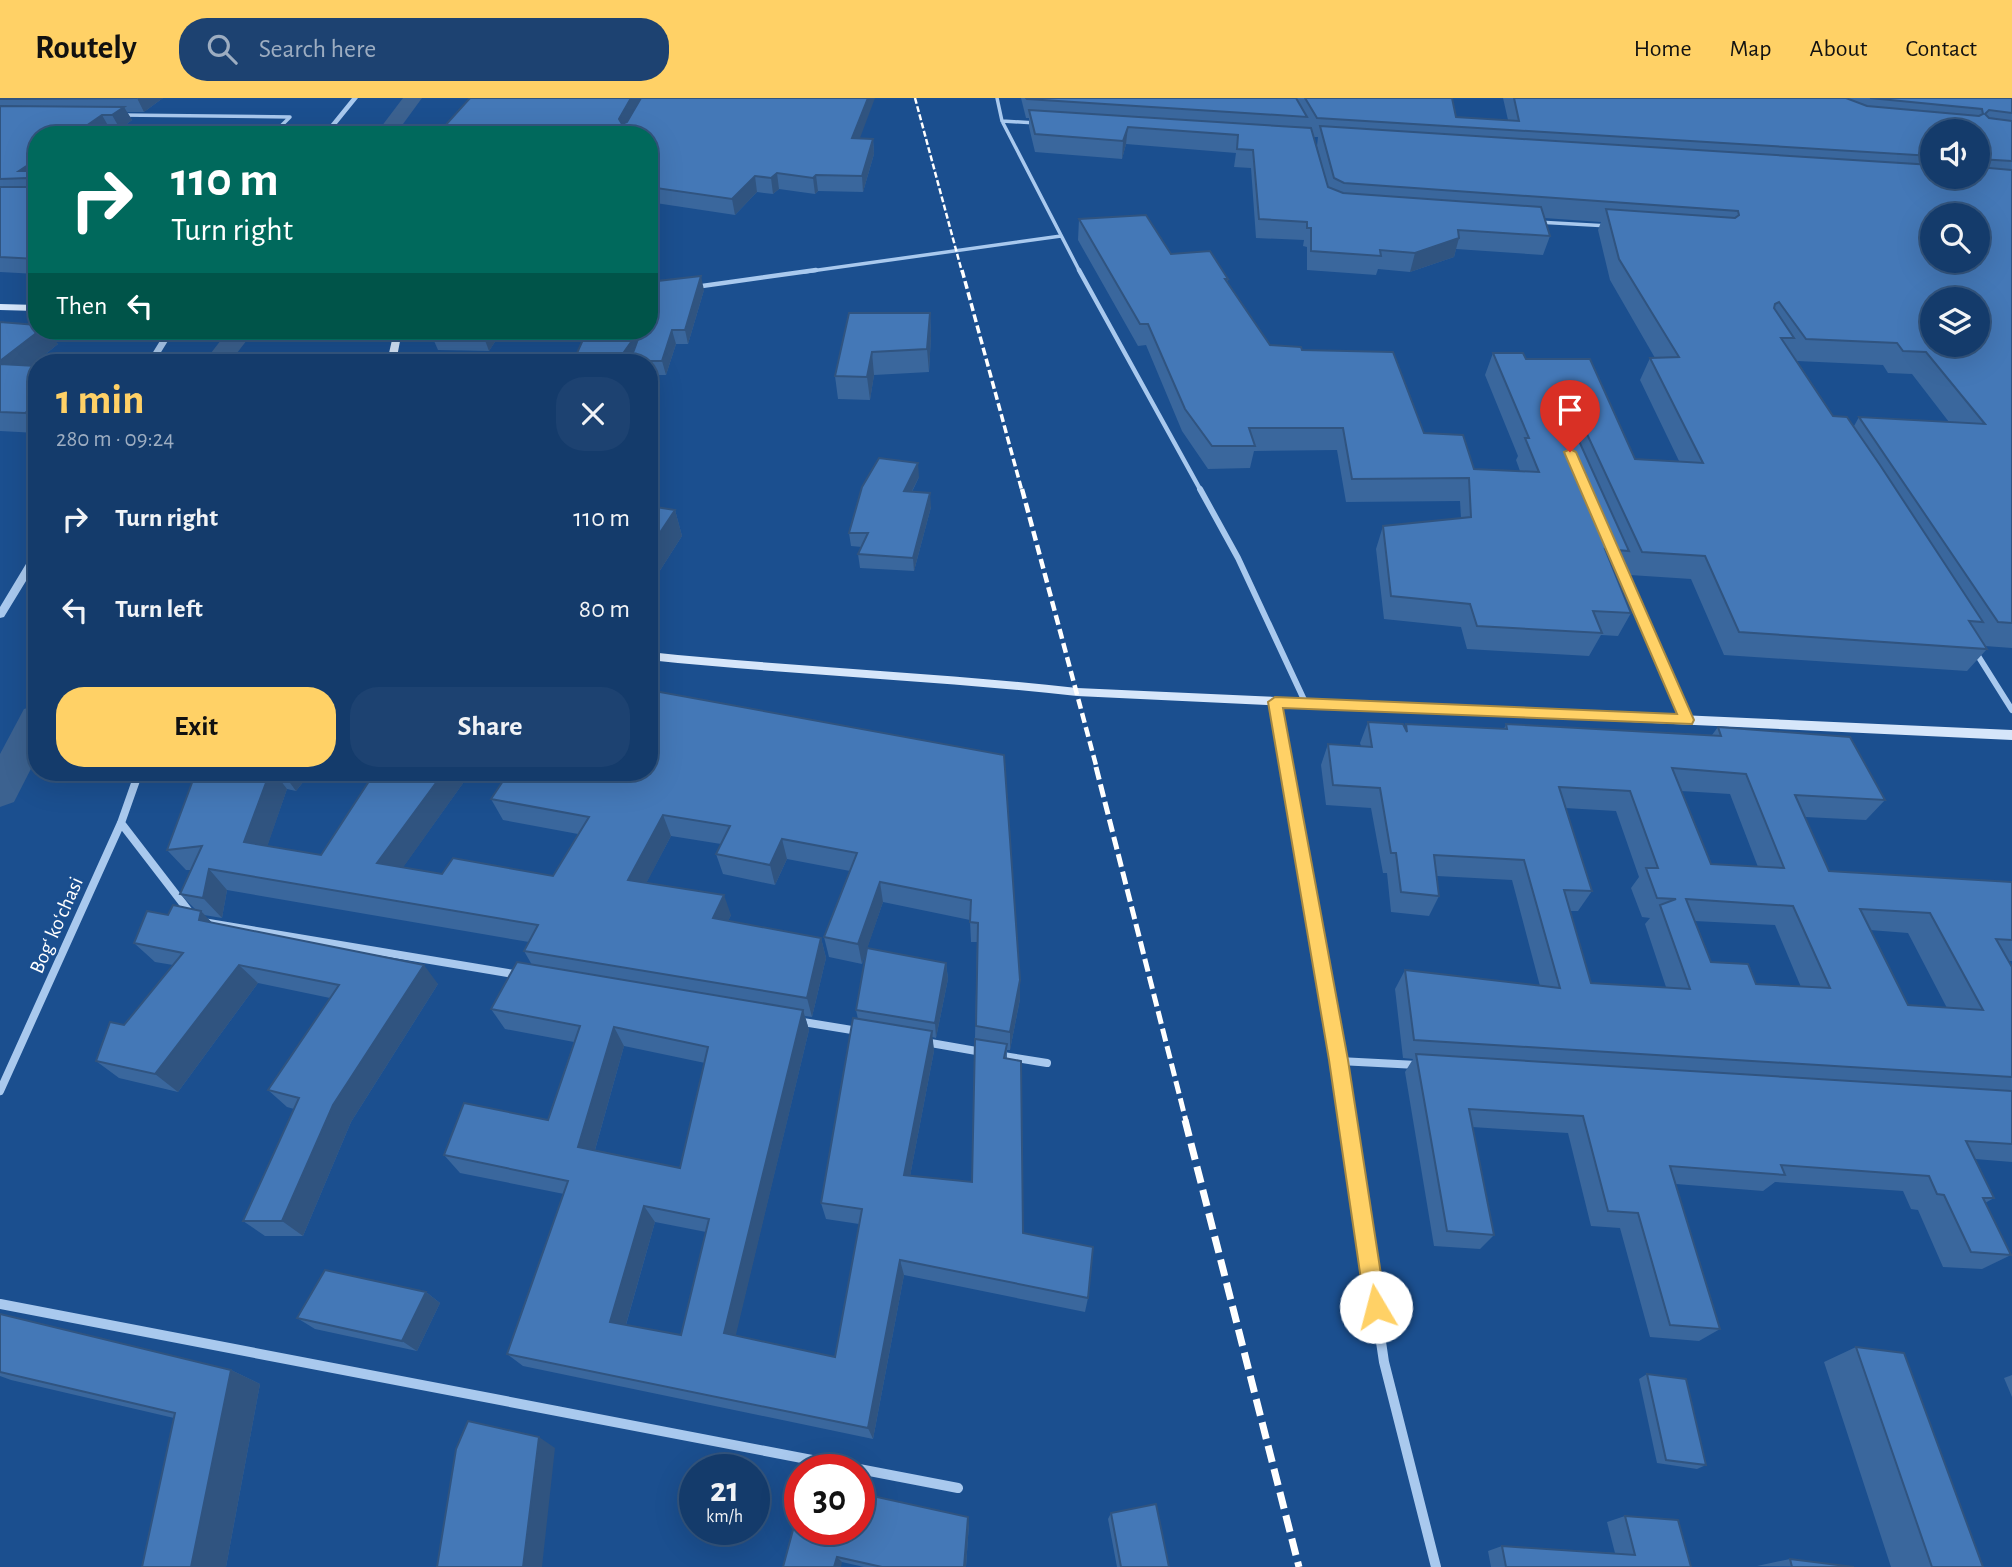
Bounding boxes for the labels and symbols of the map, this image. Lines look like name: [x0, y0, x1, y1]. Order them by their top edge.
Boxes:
pin: [1540, 380, 1600, 452]
street label: Bogʻ koʻchasi: [26, 874, 87, 977]
position arrow: [1339, 1270, 1413, 1344]
speed limit sign: 30: [784, 1454, 875, 1545]

